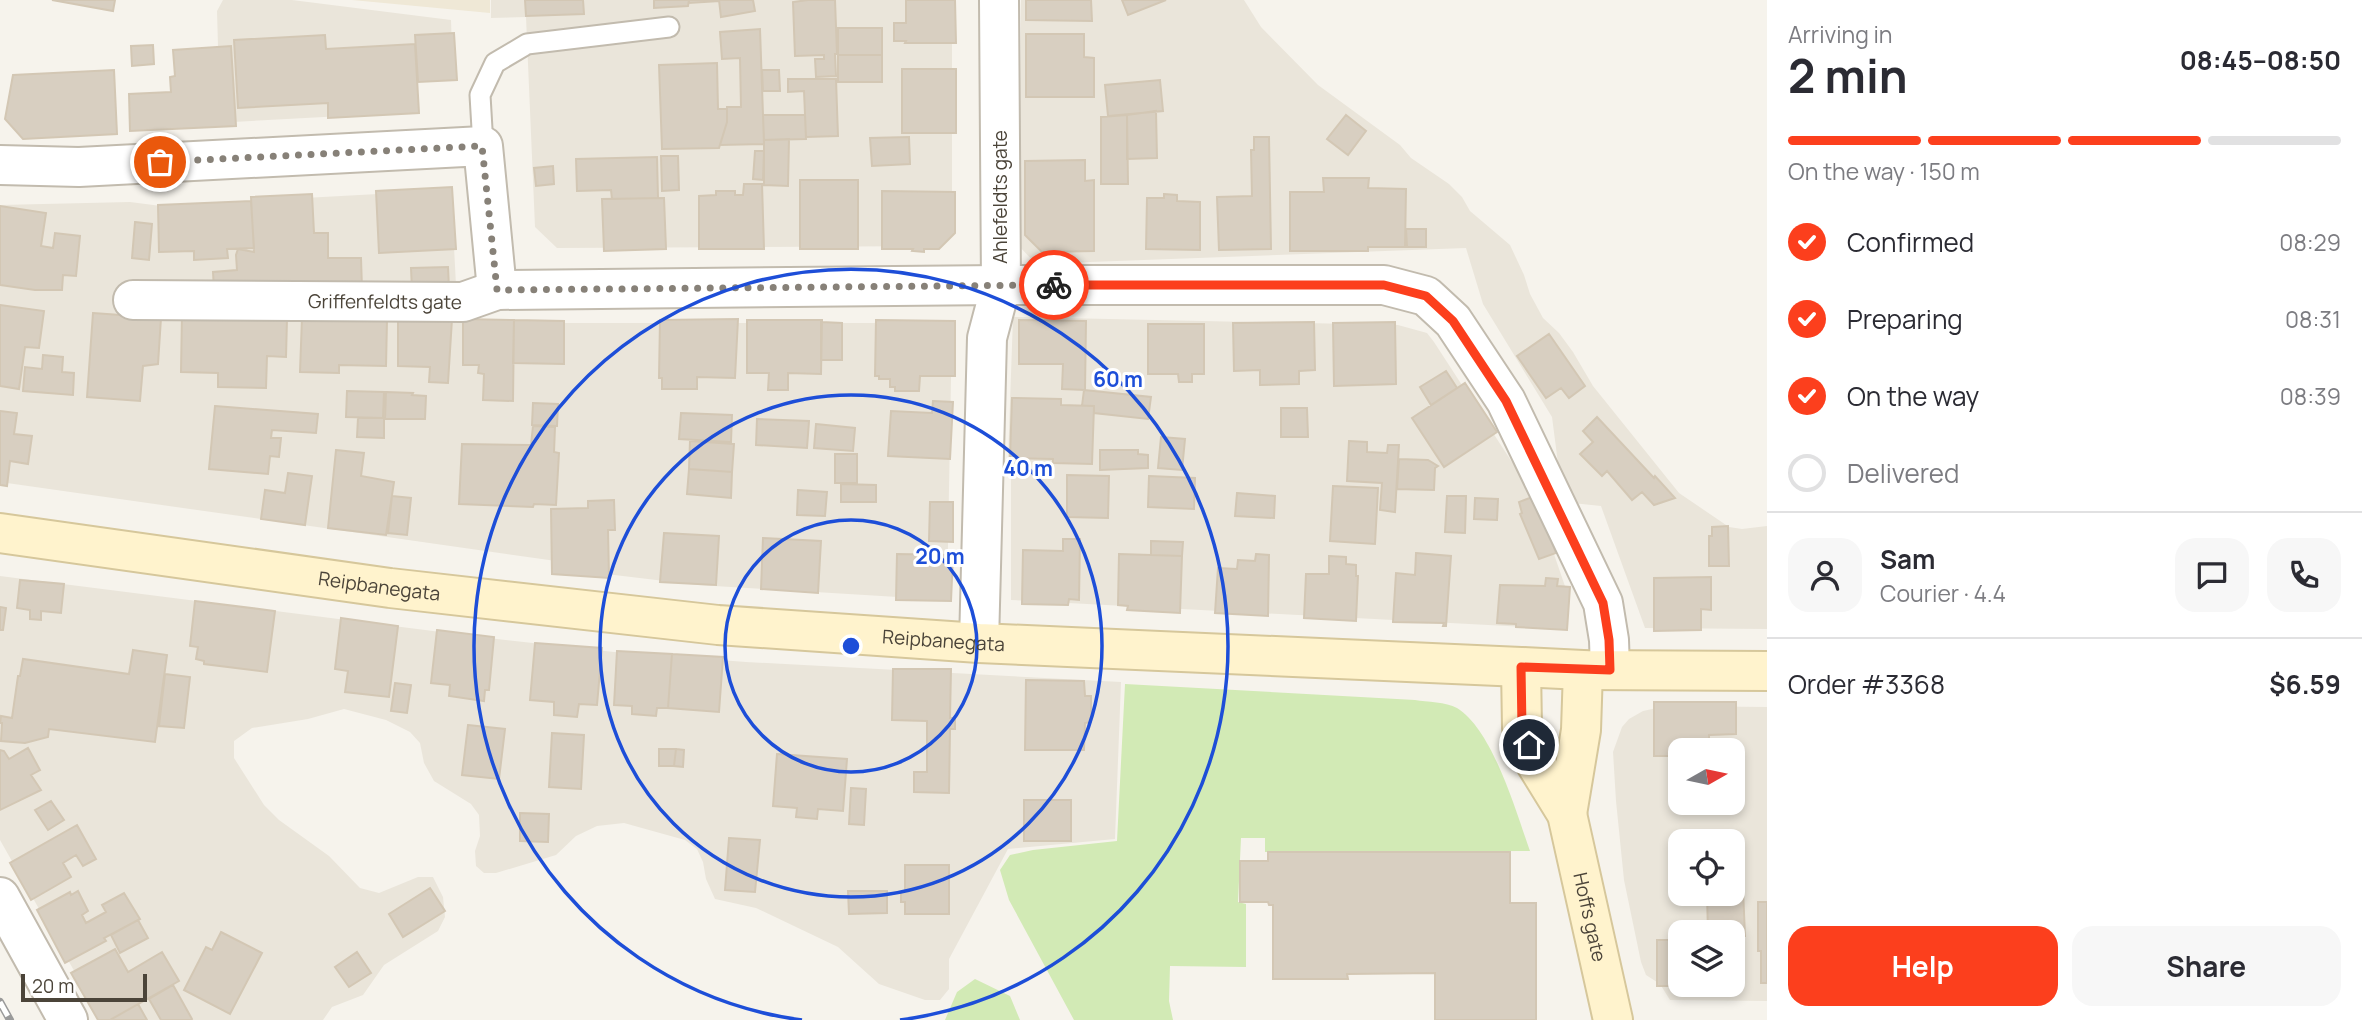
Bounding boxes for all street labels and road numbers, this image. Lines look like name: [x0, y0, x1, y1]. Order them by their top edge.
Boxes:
street label: Ahlefeldts gate: [987, 130, 1013, 264]
street label: Griffenfeldts gate: [308, 288, 462, 315]
street label: Reipbanegata: [317, 565, 442, 607]
street label: Reipbanegata: [881, 623, 1005, 657]
street label: Hoffs gate: [1567, 870, 1613, 964]

